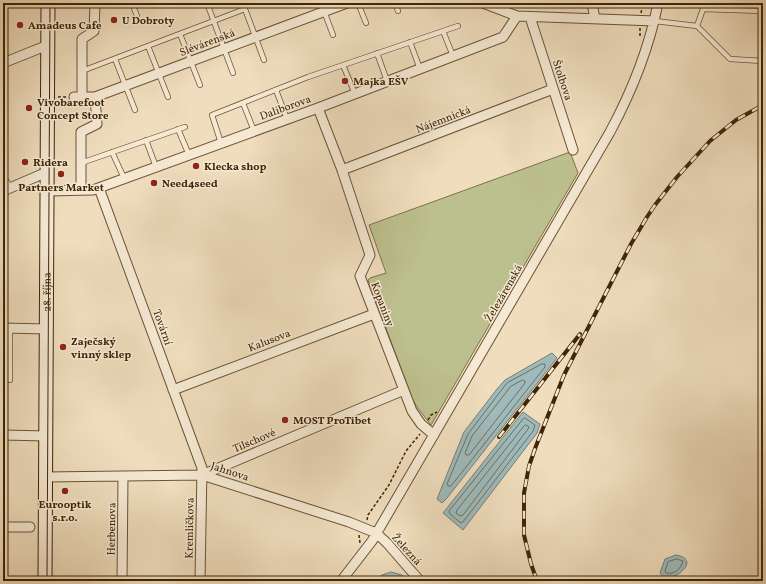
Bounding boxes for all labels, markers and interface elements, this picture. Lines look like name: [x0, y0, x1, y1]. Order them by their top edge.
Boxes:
place label: U Dobroty: [122, 14, 175, 29]
marker: U Dobroty: [109, 15, 119, 25]
place label: Amadeus Cafe: [28, 19, 102, 34]
marker: Amadeus Cafe: [15, 20, 25, 30]
street label: Slévárenská: [178, 26, 238, 61]
street label: Štolbova: [548, 58, 575, 103]
place label: Majka EŠV: [353, 75, 409, 90]
marker: Majka EŠV: [340, 76, 350, 86]
street label: Daliborova: [258, 92, 314, 125]
place label: Vivobarefoot Concept Store: [37, 96, 109, 124]
marker: Vivobarefoot Concept Store: [24, 103, 34, 113]
street label: Nájemnická: [414, 103, 474, 138]
place label: Ridera: [33, 156, 68, 171]
marker: Ridera: [20, 157, 30, 167]
place label: Klecka shop: [204, 160, 266, 175]
marker: Klecka shop: [191, 161, 201, 171]
marker: Partners Market: [56, 169, 66, 179]
place label: Need4seed: [162, 177, 218, 192]
marker: Need4seed: [149, 178, 159, 188]
place label: Partners Market: [18, 181, 104, 196]
street label: Železárenská: [482, 262, 527, 325]
street label: 28. října: [40, 272, 56, 312]
street label: Kopaniny: [366, 280, 397, 329]
street label: Tovární: [148, 307, 175, 348]
street label: Kalusova: [246, 326, 293, 356]
place label: Zaječský vinný sklep: [71, 335, 131, 363]
marker: Zaječský vinný sklep: [58, 342, 68, 352]
place label: MOST ProTibet: [293, 414, 371, 429]
marker: MOST ProTibet: [280, 415, 290, 425]
street label: Tilschové: [231, 426, 278, 457]
street label: Jahnova: [209, 459, 251, 486]
marker: Eurooptik s.r.o.: [60, 486, 70, 496]
street label: Kremličkova: [182, 497, 199, 559]
place label: Eurooptik s.r.o.: [39, 498, 92, 526]
street label: Herbenova: [105, 502, 120, 556]
street label: Železná: [388, 531, 425, 570]

